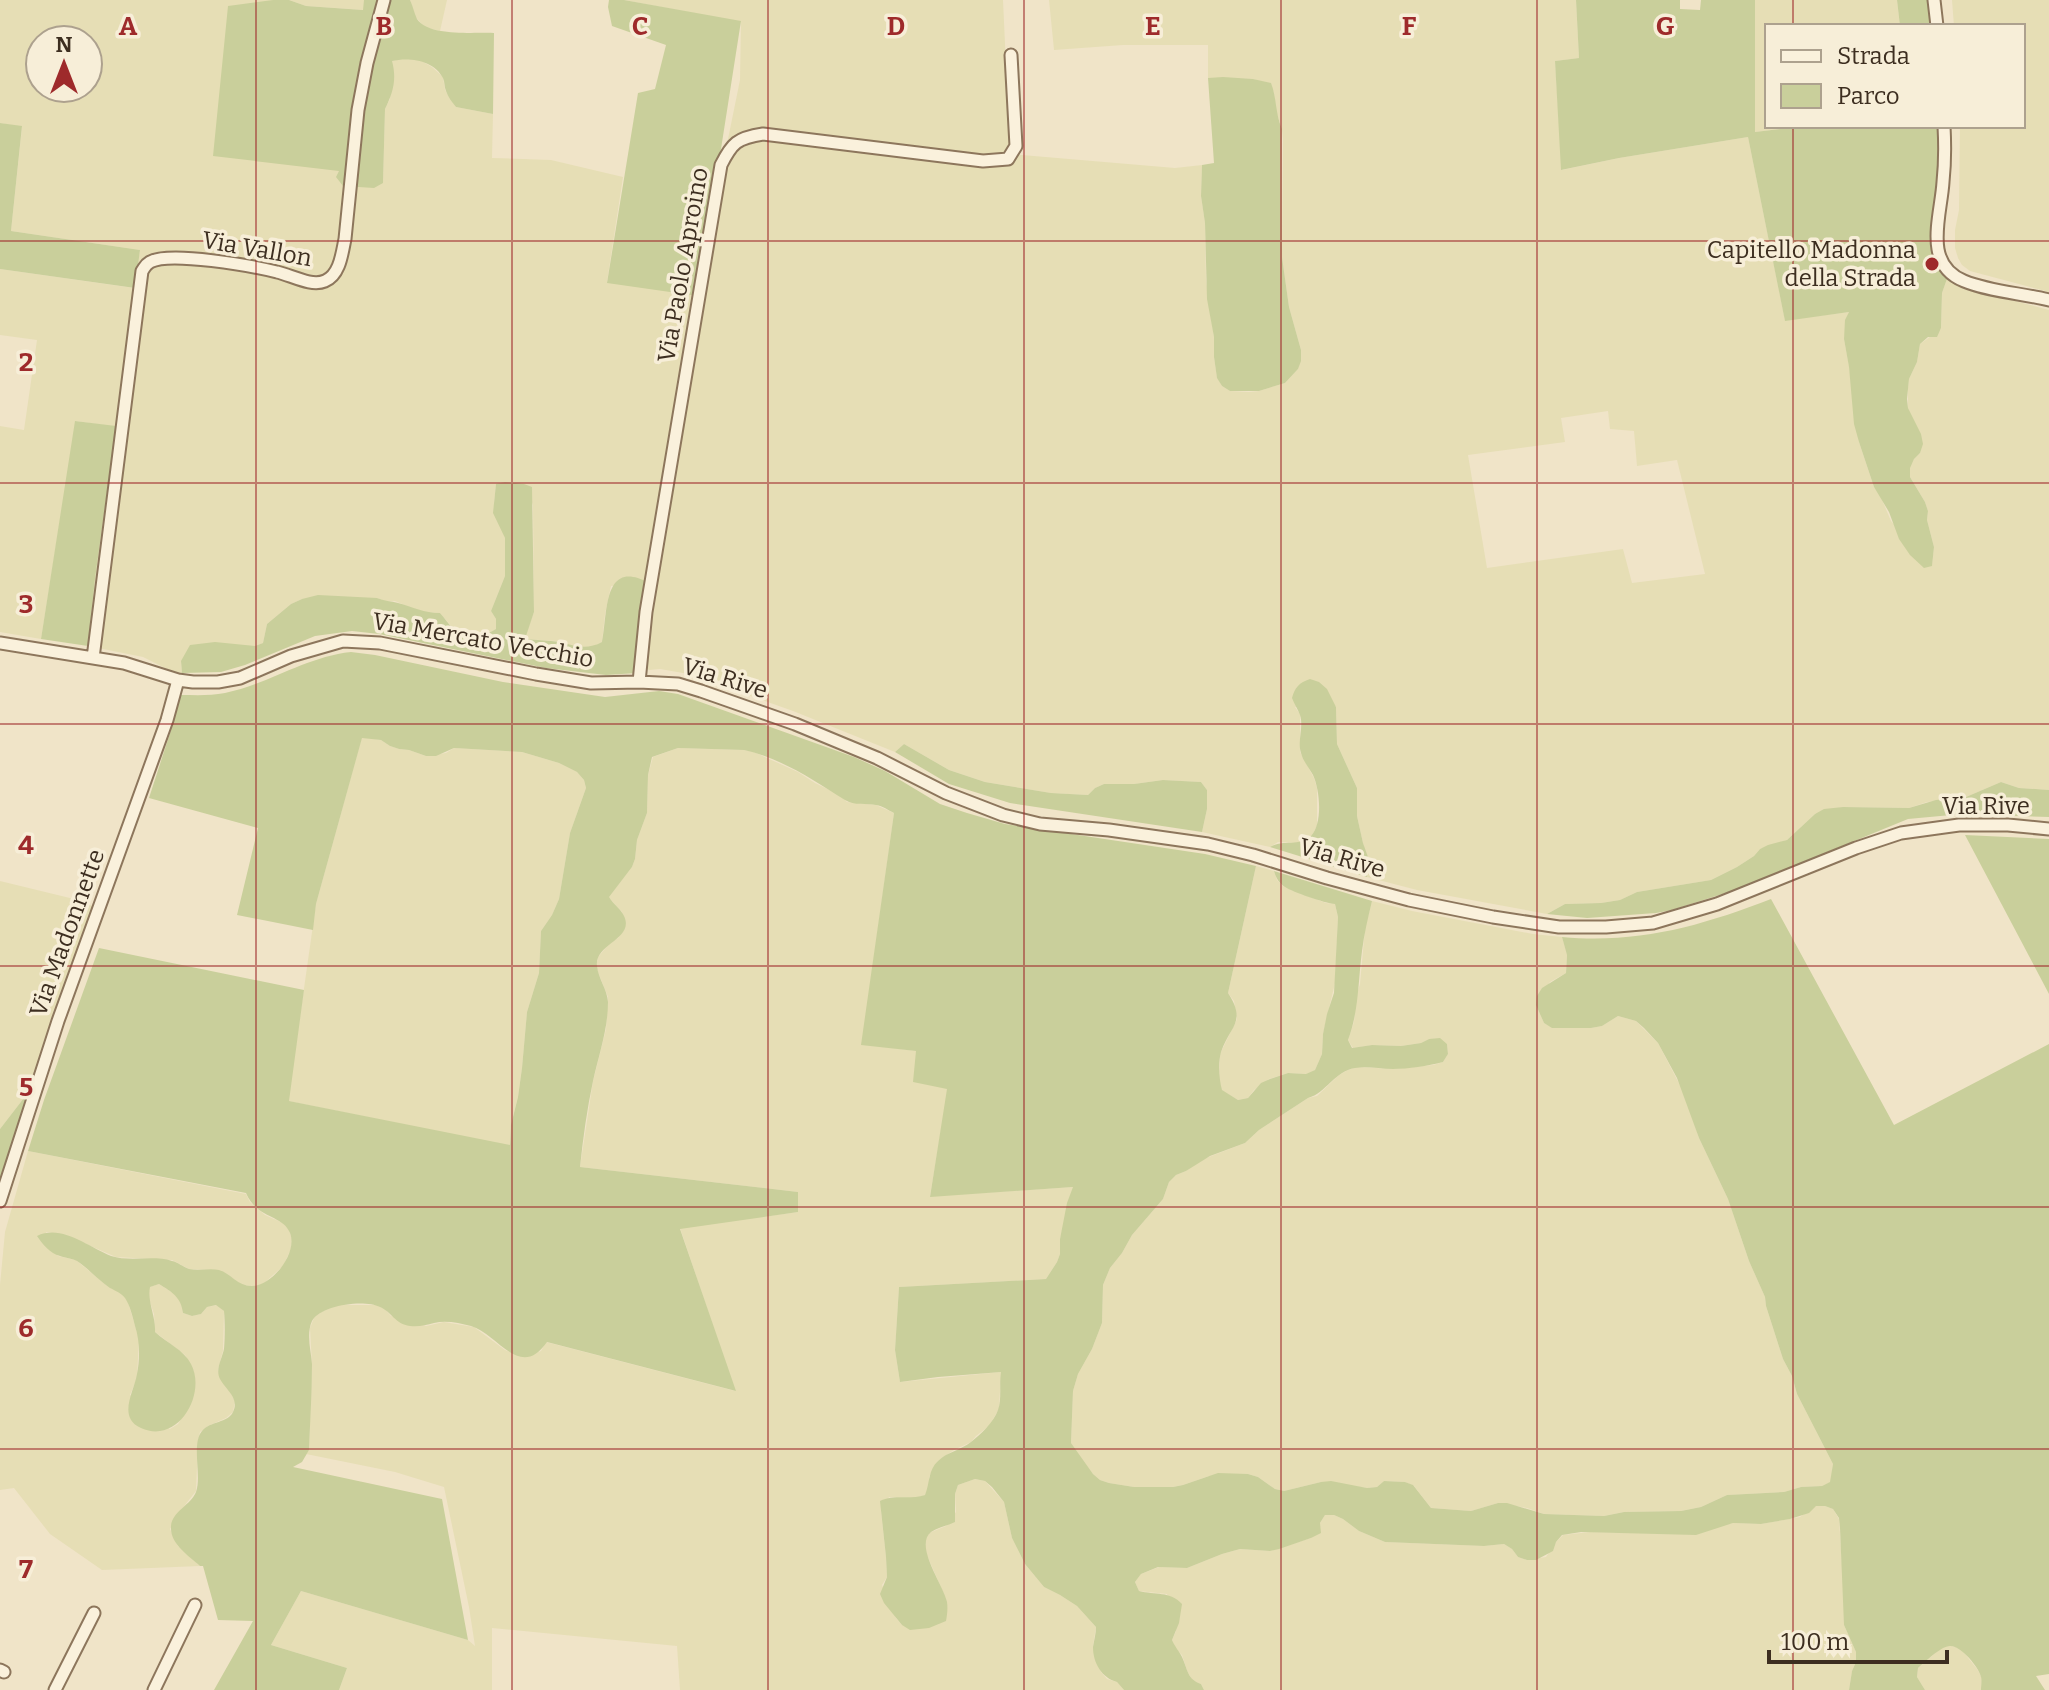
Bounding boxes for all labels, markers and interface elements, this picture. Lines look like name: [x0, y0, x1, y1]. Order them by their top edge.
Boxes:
text: A: [119, 11, 138, 42]
text: B: [376, 11, 392, 42]
text: C: [632, 11, 648, 42]
text: D: [887, 11, 905, 42]
text: E: [1145, 11, 1161, 42]
text: F: [1402, 11, 1417, 42]
text: G: [1656, 11, 1675, 42]
north arrow: [24, 24, 104, 104]
legend: [1765, 24, 2025, 128]
text: N: [56, 31, 73, 58]
text: Strada: [1837, 42, 1910, 70]
text: Parco: [1837, 82, 1900, 110]
street label: Via Paolo Aproino: [652, 165, 714, 365]
street label: Via Vallon: [200, 226, 314, 272]
place label: Capitello Madonna della Strada: [1707, 236, 1916, 292]
marker: Capitello Madonna della Strada: [1923, 255, 1941, 273]
text: 2: [19, 347, 33, 378]
text: 3: [19, 589, 33, 620]
street label: Via Mercato Vecchio: [370, 607, 596, 673]
street label: Via Rive: [679, 652, 771, 704]
street label: Via Rive: [1942, 792, 2030, 820]
text: 4: [18, 830, 34, 861]
street label: Via Rive: [1296, 832, 1388, 884]
street label: Via Madonnette: [24, 845, 110, 1021]
text: 5: [19, 1072, 33, 1103]
text: 6: [18, 1313, 34, 1344]
text: 7: [19, 1554, 33, 1585]
scale bar: [1769, 1614, 1947, 1664]
text: 100 m: [1781, 1628, 1849, 1656]

